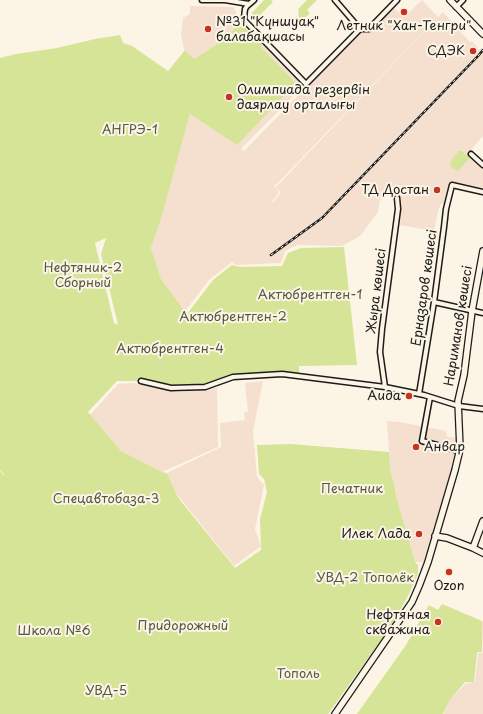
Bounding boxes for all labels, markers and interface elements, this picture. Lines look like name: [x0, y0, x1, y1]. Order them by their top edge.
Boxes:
marker: Летник "Хан-Тенгри": [399, 7, 409, 17]
place label: №31 "Күншуақ" балабақшасы: [216, 14, 319, 45]
place label: Летник "Хан-Тенгри": [337, 18, 471, 34]
marker: №31 "Күншуақ" балабақшасы: [203, 24, 213, 34]
place label: СДЭК: [427, 43, 465, 59]
marker: СДЭК: [468, 46, 478, 56]
place label: Олимпиада резервін даярлау орталығы: [237, 82, 370, 113]
marker: Олимпиада резервін даярлау орталығы: [224, 92, 234, 102]
park label: АНГРЭ-1: [102, 122, 158, 138]
place label: ТД Достан: [361, 182, 429, 198]
marker: ТД Достан: [432, 185, 442, 195]
street label: Ерназаров көшесі: [409, 229, 441, 347]
street label: Жыра көшесі: [364, 247, 390, 335]
park label: Нефтяник-2 Сборный: [44, 260, 122, 291]
street label: Нариманов көшесі: [442, 265, 476, 387]
park label: Актюбрентген-1: [258, 287, 362, 303]
park label: Актюбрентген-2: [179, 309, 287, 325]
park label: Актюбрентген-4: [116, 341, 224, 357]
place label: Аида: [367, 388, 401, 404]
marker: Аида: [404, 391, 414, 401]
place label: Анвар: [424, 439, 465, 455]
marker: Анвар: [411, 442, 421, 452]
park label: Печатник: [321, 481, 383, 497]
park label: Спецавтобаза-3: [53, 491, 159, 507]
place label: Илек Лада: [342, 526, 411, 542]
marker: Илек Лада: [414, 529, 424, 539]
marker: Ozon: [444, 567, 454, 577]
park label: УВД-2 Тополёк: [316, 570, 414, 586]
place label: Ozon: [433, 578, 465, 594]
place label: Нефтяная скважина: [365, 607, 430, 638]
marker: Нефтяная скважина: [433, 617, 443, 627]
park label: Придорожный: [138, 618, 228, 634]
park label: Школа №6: [17, 623, 91, 639]
park label: Тополь: [276, 666, 320, 682]
park label: УВД-5: [85, 683, 127, 699]

